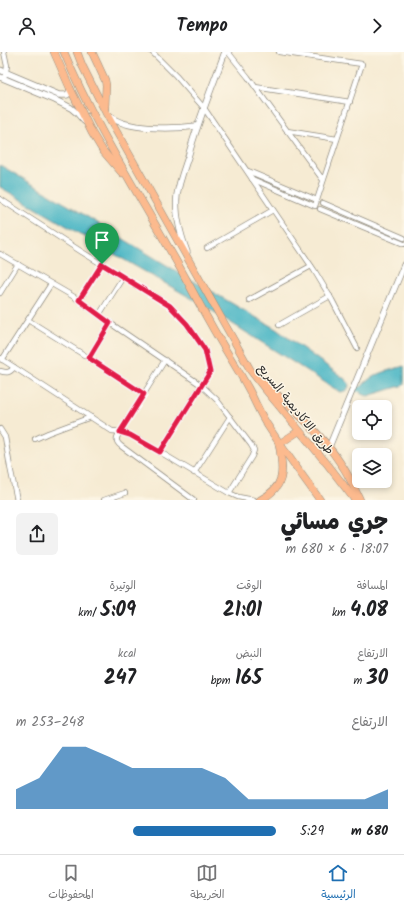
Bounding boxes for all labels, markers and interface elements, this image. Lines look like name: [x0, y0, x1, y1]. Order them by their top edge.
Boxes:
text: Tempo: [176, 12, 228, 41]
icon: person: [16, 15, 38, 37]
icon: forward: [366, 15, 388, 37]
pin: [85, 223, 119, 264]
icon: arrive: [91, 229, 113, 251]
street label: طريق الاكاديمية السريع: [253, 360, 338, 459]
map controls: [352, 400, 392, 488]
button: locate: [352, 400, 392, 440]
button: layers: [352, 448, 392, 488]
text: جري مسائي: [281, 506, 388, 541]
button: share: [16, 513, 58, 555]
text: 18:07 · 6 × 680 m: [286, 539, 388, 560]
text: الوتيرة: [109, 577, 136, 595]
text: الوقت: [236, 577, 262, 595]
text: المسافة: [357, 577, 388, 595]
text: 5:09: [101, 595, 136, 627]
text: 21:01: [223, 595, 262, 627]
text: 4.08: [350, 595, 388, 627]
text: /km: [78, 604, 101, 622]
text: km: [332, 604, 350, 622]
text: kcal: [118, 645, 136, 663]
text: النبض: [236, 645, 262, 663]
text: الارتفاع: [357, 645, 388, 663]
text: 247: [104, 663, 136, 695]
text: 165: [235, 663, 262, 695]
text: 30: [367, 663, 388, 695]
text: bpm: [211, 672, 235, 690]
text: m: [354, 672, 367, 690]
text: 248–253 m: [16, 712, 84, 733]
text: الارتفاع: [352, 712, 388, 733]
text: 5:29: [300, 821, 324, 842]
text: 680 m: [351, 821, 388, 842]
tab: المحفوظات: [48, 862, 94, 904]
tab: الخريطة: [190, 862, 225, 904]
tab: الرئيسية: [321, 862, 356, 904]

